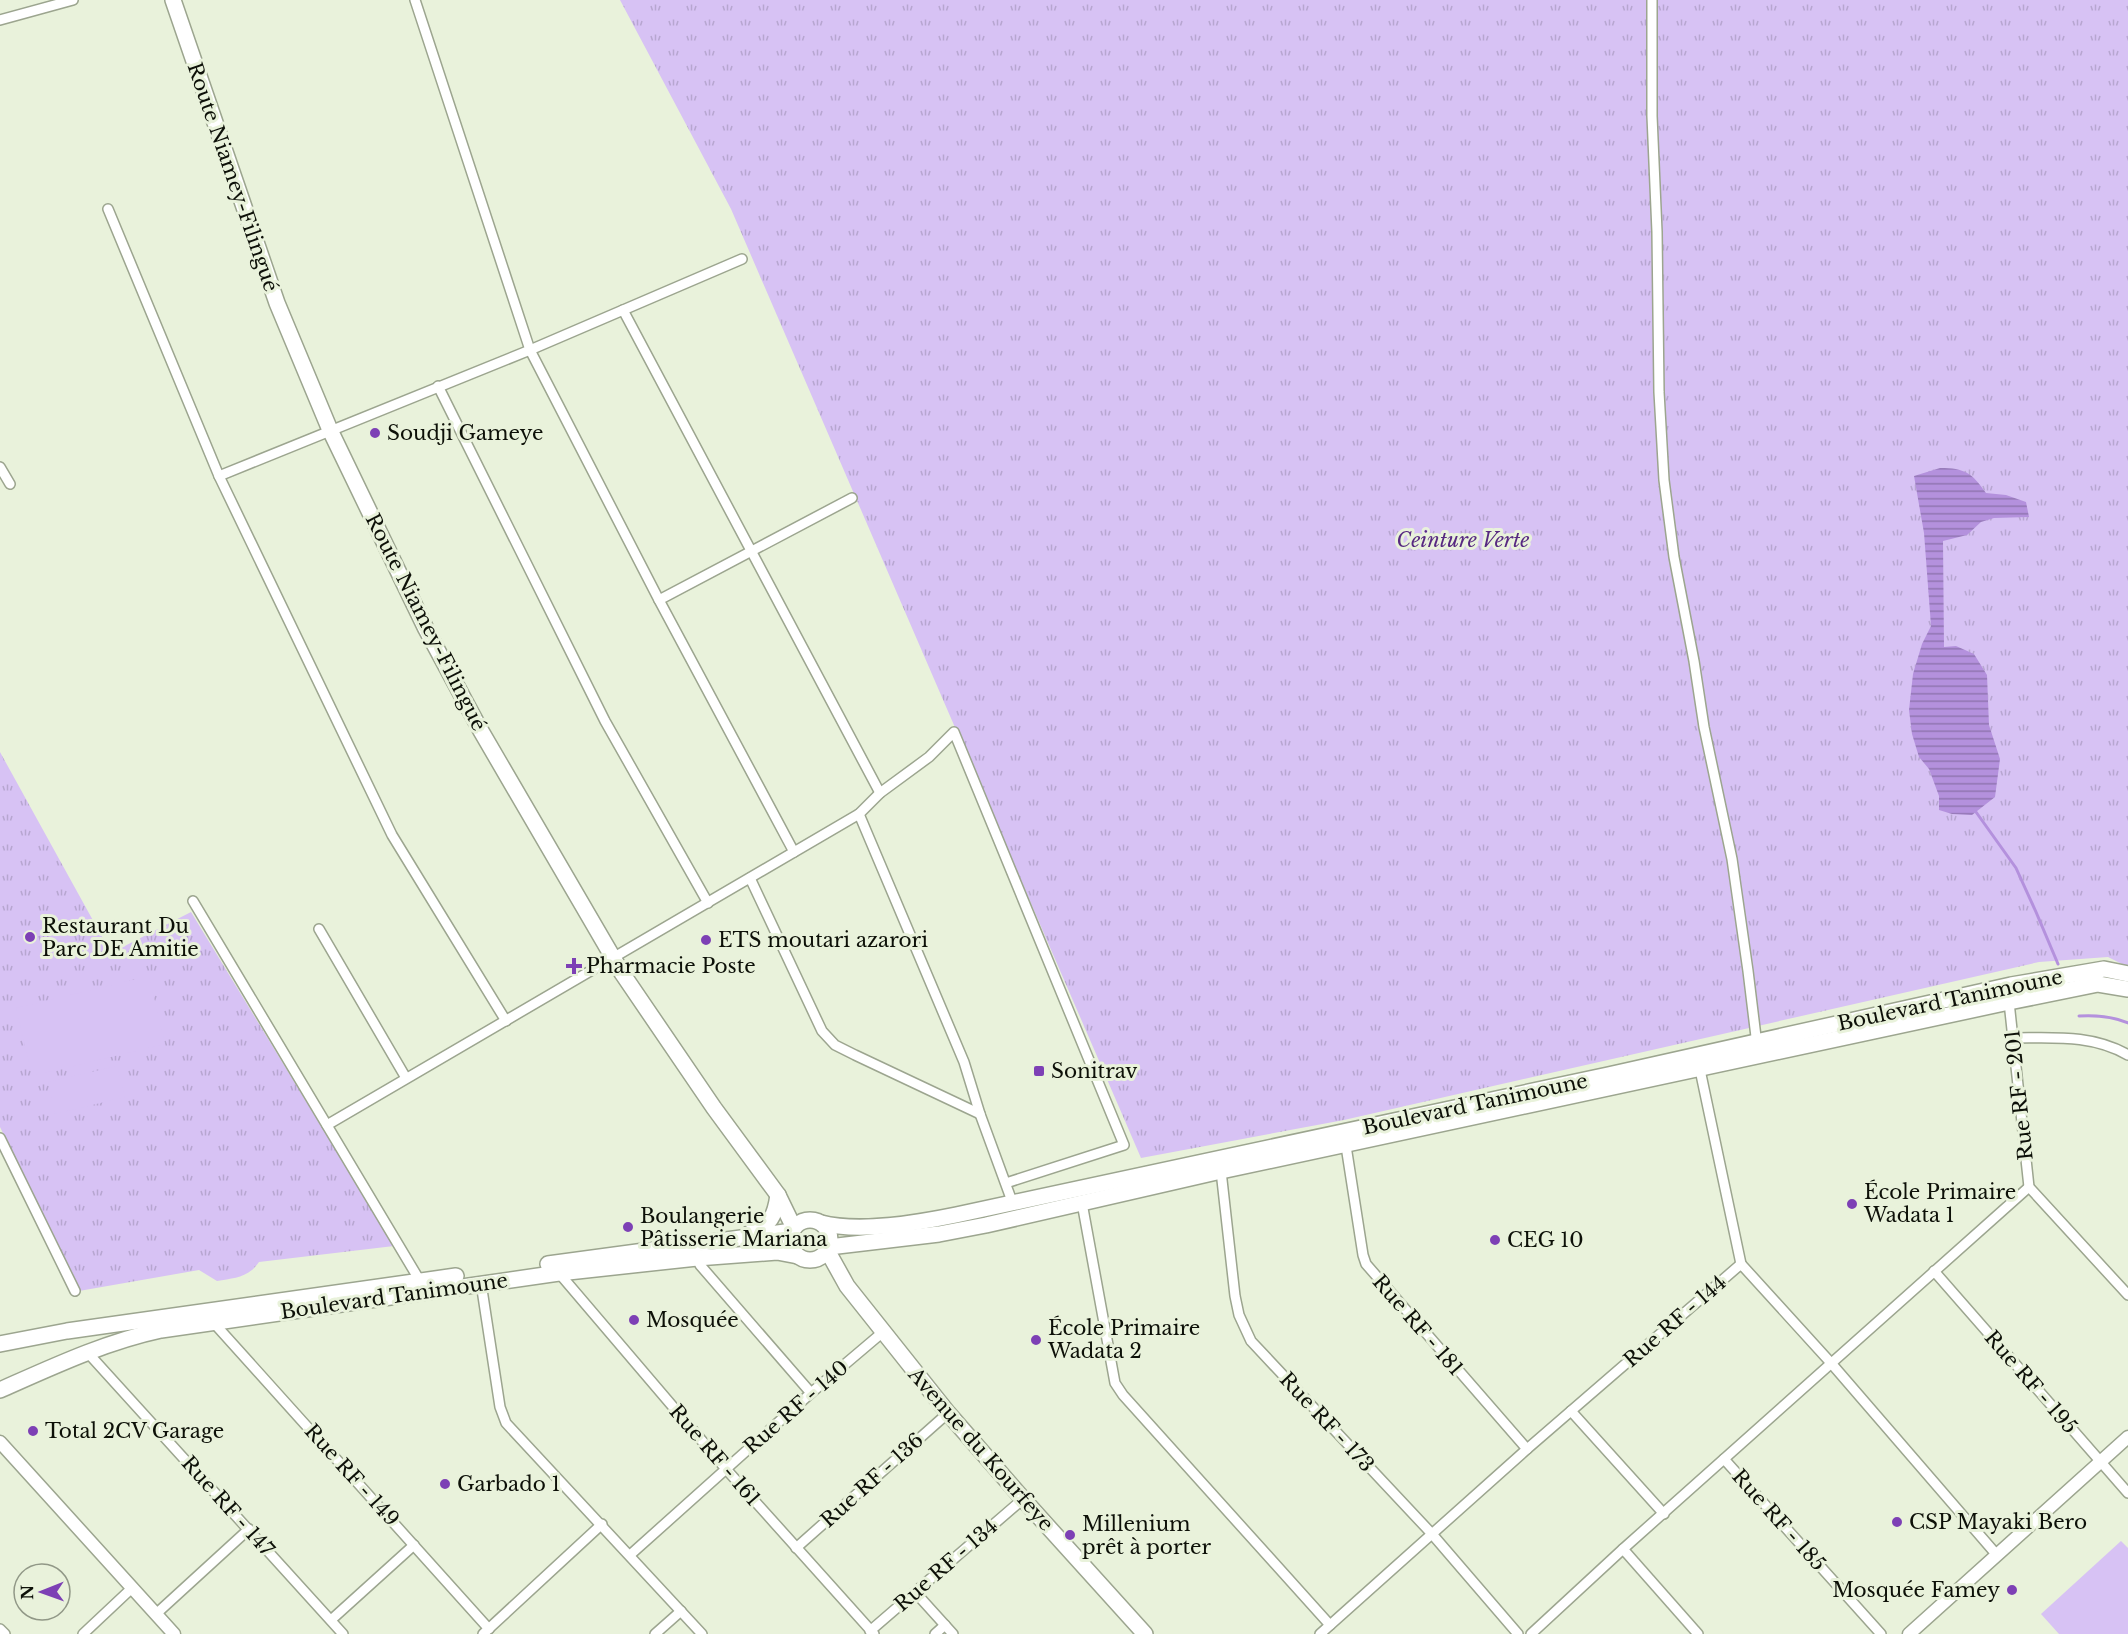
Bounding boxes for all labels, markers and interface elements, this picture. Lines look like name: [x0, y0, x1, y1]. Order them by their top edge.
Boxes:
street label: Route Niamey-Filingué: [182, 59, 284, 295]
place label: Soudji Gameye: [387, 421, 543, 445]
marker: Soudji Gameye: [368, 426, 382, 440]
street label: Route Niamey-Filingué: [361, 509, 491, 735]
park label: Ceinture Verte: [1397, 528, 1529, 552]
place label: Restaurant Du Parc DE Amitie: [42, 914, 199, 961]
place label: ETS moutari azarori: [718, 928, 928, 952]
marker: Restaurant Du Parc DE Amitie: [23, 930, 37, 944]
marker: ETS moutari azarori: [699, 933, 713, 947]
place label: Pharmacie Poste: [586, 954, 756, 978]
marker: Pharmacie Poste: [567, 959, 581, 973]
street label: Boulevard Tanimoune: [1835, 964, 2065, 1036]
street label: Rue RF - 201: [2000, 1029, 2038, 1161]
place label: Sonitrav: [1051, 1059, 1138, 1083]
marker: Sonitrav: [1032, 1064, 1046, 1078]
street label: Boulevard Tanimoune: [1360, 1068, 1590, 1140]
place label: École Primaire Wadata 1: [1863, 1179, 2016, 1227]
marker: École Primaire Wadata 1: [1845, 1197, 1859, 1211]
place label: Boulangerie Pâtisserie Mariana: [640, 1204, 828, 1251]
marker: Boulangerie Pâtisserie Mariana: [621, 1220, 635, 1234]
place label: CEG 10: [1507, 1228, 1583, 1252]
marker: CEG 10: [1488, 1233, 1502, 1247]
street label: Boulevard Tanimoune: [279, 1268, 509, 1324]
street label: Rue RF - 181: [1368, 1270, 1468, 1380]
street label: Rue RF - 144: [1619, 1270, 1731, 1372]
place label: Mosquée: [646, 1308, 739, 1332]
marker: Mosquée: [627, 1313, 641, 1327]
place label: École Primaire Wadata 2: [1047, 1315, 1200, 1363]
street label: Rue RF - 195: [1980, 1326, 2082, 1438]
marker: École Primaire Wadata 2: [1029, 1333, 1043, 1347]
street label: Rue RF - 140: [739, 1355, 853, 1459]
street label: Avenue du Kourfeye: [903, 1362, 1058, 1536]
street label: Rue RF - 173: [1275, 1367, 1379, 1477]
street label: Rue RF - 161: [664, 1399, 766, 1511]
place label: Total 2CV Garage: [45, 1419, 224, 1443]
street label: Rue RF - 149: [300, 1419, 404, 1531]
marker: Total 2CV Garage: [26, 1424, 40, 1438]
street label: Rue RF - 136: [816, 1428, 928, 1532]
street label: Rue RF - 147: [177, 1451, 280, 1562]
street label: Rue RF - 185: [1727, 1464, 1831, 1576]
place label: Garbado 1: [457, 1472, 560, 1496]
marker: Garbado 1: [438, 1477, 452, 1491]
place label: CSP Mayaki Bero: [1909, 1510, 2087, 1534]
place label: Millenium prêt à porter: [1082, 1512, 1211, 1559]
street label: Rue RF - 134: [890, 1514, 1002, 1616]
marker: CSP Mayaki Bero: [1890, 1515, 1904, 1529]
marker: Millenium prêt à porter: [1063, 1528, 1077, 1542]
north arrow: [12, 1562, 72, 1622]
place label: Mosquée Famey: [1832, 1578, 2000, 1602]
marker: Mosquée Famey: [2005, 1583, 2019, 1597]
text: N: [17, 1585, 37, 1600]

